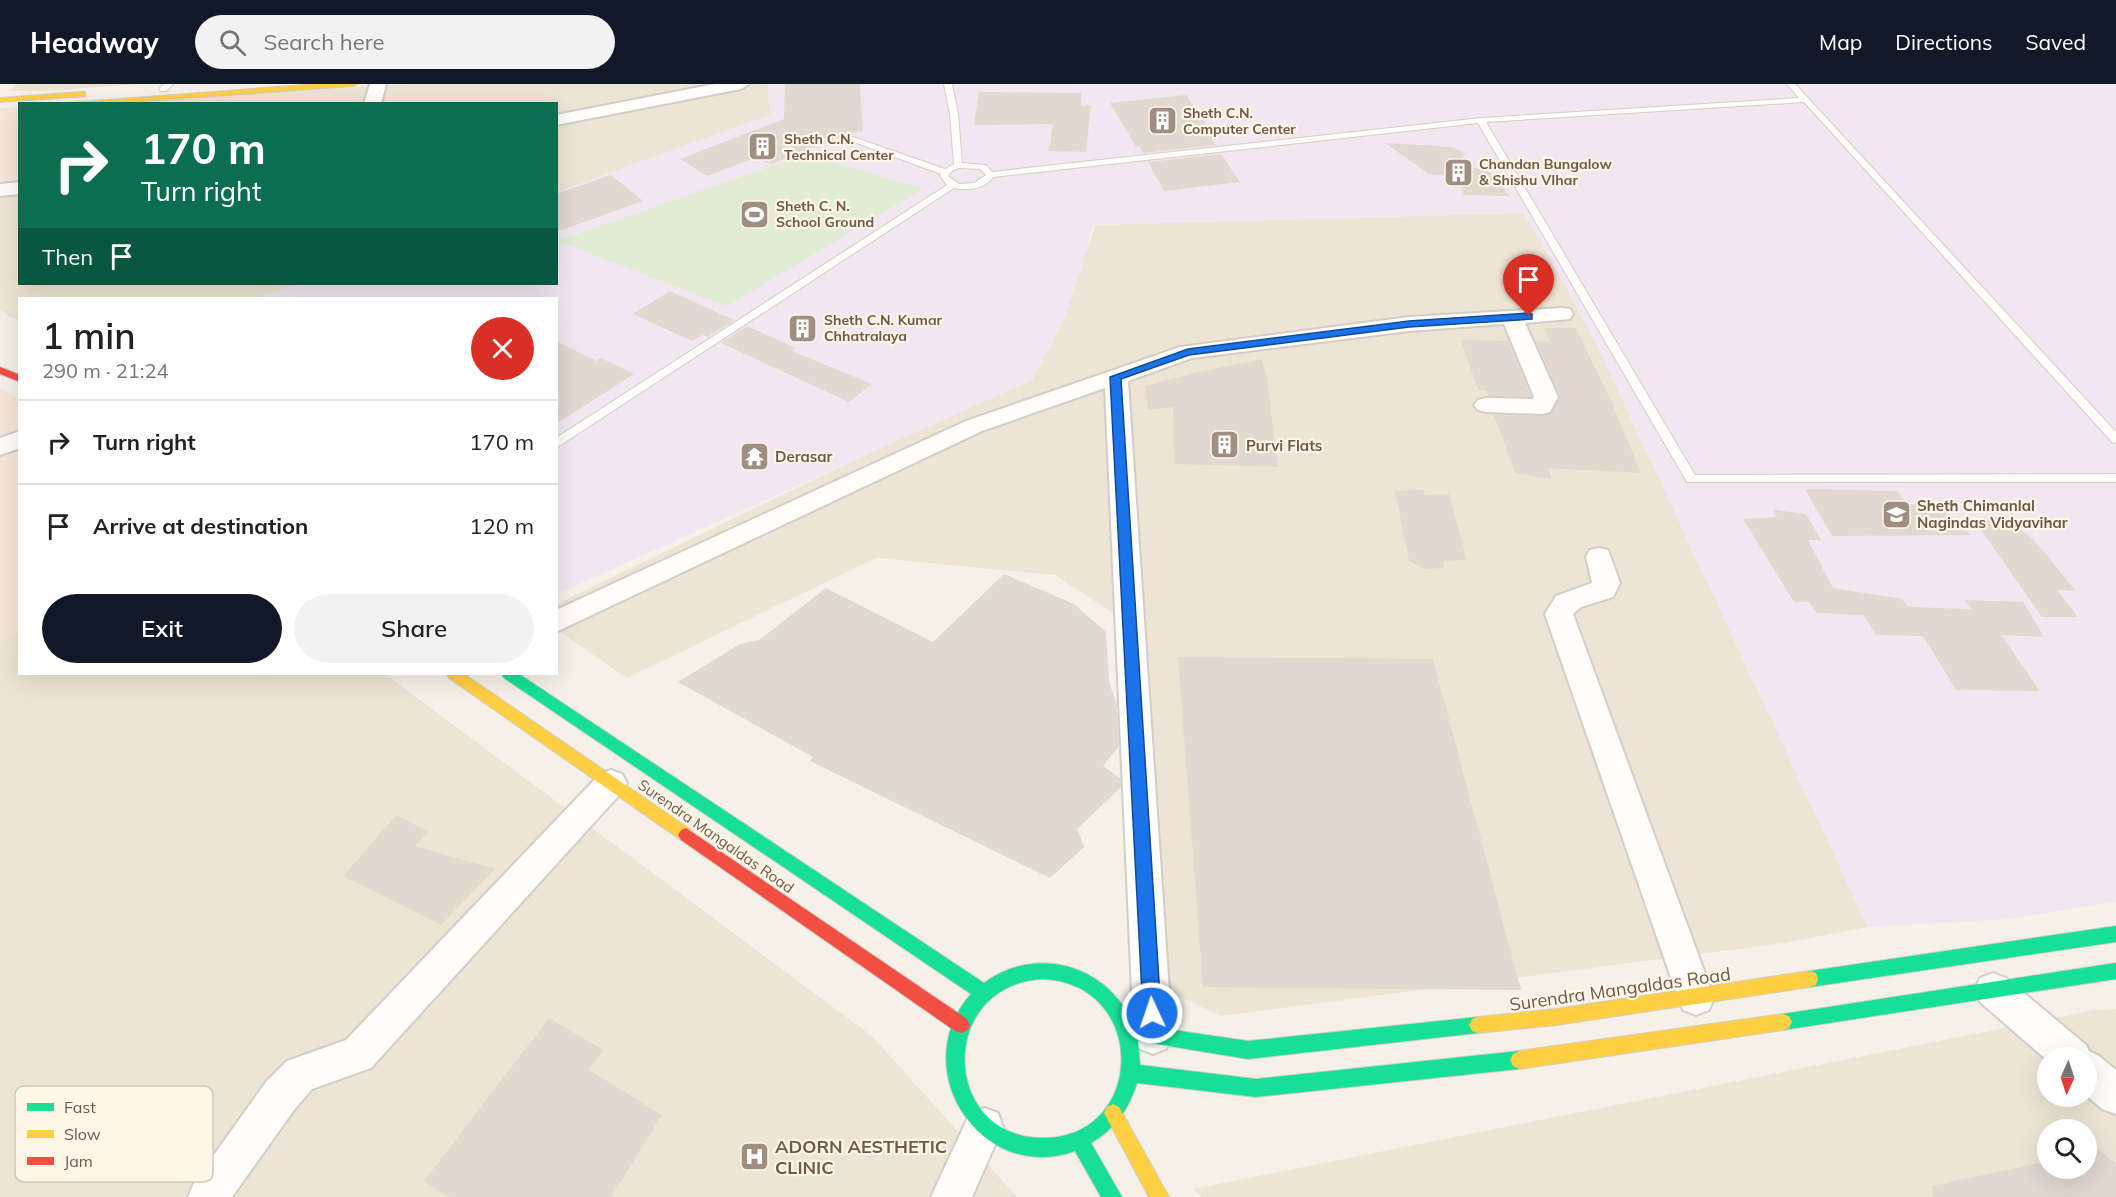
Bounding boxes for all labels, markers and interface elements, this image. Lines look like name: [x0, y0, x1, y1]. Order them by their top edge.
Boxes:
search box: [195, 15, 615, 69]
text: Headway: [30, 25, 159, 60]
icon: search: [216, 26, 249, 59]
text: Search here: [264, 28, 385, 56]
text: Map: [1819, 29, 1862, 55]
text: Directions: [1895, 29, 1992, 55]
text: Saved: [2025, 29, 2086, 55]
place label: Sheth C.N. Computer Center: [1183, 104, 1296, 138]
building icon: Sheth C.N. Computer Center: [1146, 105, 1178, 137]
text: 170 m: [141, 122, 266, 175]
icon: right: [42, 126, 120, 204]
place label: Sheth C.N. Technical Center: [784, 130, 894, 164]
building icon: Sheth C.N. Technical Center: [747, 131, 779, 163]
place label: Chandan Bungalow & Shishu VIhar: [1479, 155, 1612, 189]
building icon: Chandan Bungalow & Shishu VIhar: [1442, 156, 1474, 188]
text: Turn right: [141, 174, 261, 208]
place label: Sheth C. N. School Ground: [776, 197, 874, 231]
sports icon: Sheth C. N. School Ground: [739, 198, 771, 230]
icon: arrive: [105, 240, 138, 273]
text: Then: [42, 243, 93, 271]
pin: [1503, 254, 1554, 316]
icon: arrive: [1512, 263, 1545, 296]
place label: Sheth C.N. Kumar Chhatralaya: [824, 311, 943, 345]
building icon: Sheth C.N. Kumar Chhatralaya: [787, 312, 819, 344]
text: 1 min: [42, 313, 136, 358]
button: close: [471, 317, 534, 380]
text: 290 m · 21:24: [42, 358, 168, 383]
icon: right: [42, 426, 75, 459]
text: Turn right: [93, 428, 196, 456]
text: 170 m: [469, 428, 534, 456]
building icon: Purvi Flats: [1209, 429, 1241, 461]
place label: Purvi Flats: [1246, 436, 1322, 455]
temple icon: Derasar: [738, 440, 770, 472]
place label: Derasar: [775, 447, 833, 466]
place label: Sheth Chimanlal Nagindas Vidyavihar: [1917, 496, 2068, 532]
school or university icon: Sheth Chimanlal Nagindas Vidyavihar: [1880, 498, 1912, 530]
icon: arrive: [42, 510, 75, 543]
text: Arrive at destination: [93, 512, 308, 540]
text: 120 m: [469, 512, 534, 540]
button: Exit: [42, 594, 282, 663]
button: Share: [294, 594, 534, 663]
street label: Surendra Mangaldas Road: [634, 775, 798, 897]
street label: Surendra Mangaldas Road: [1508, 962, 1732, 1016]
position arrow: [1120, 981, 1184, 1045]
north arrow: [2037, 1047, 2097, 1107]
map controls: [2037, 1047, 2097, 1179]
legend: [15, 1086, 213, 1182]
text: Fast: [64, 1097, 96, 1117]
button: search: [2037, 1119, 2097, 1179]
text: Slow: [64, 1124, 101, 1144]
place label: ADORN AESTHETIC CLINIC: [775, 1135, 947, 1179]
hospital icon: ADORN AESTHETIC CLINIC: [738, 1140, 770, 1172]
text: Jam: [64, 1151, 93, 1171]

